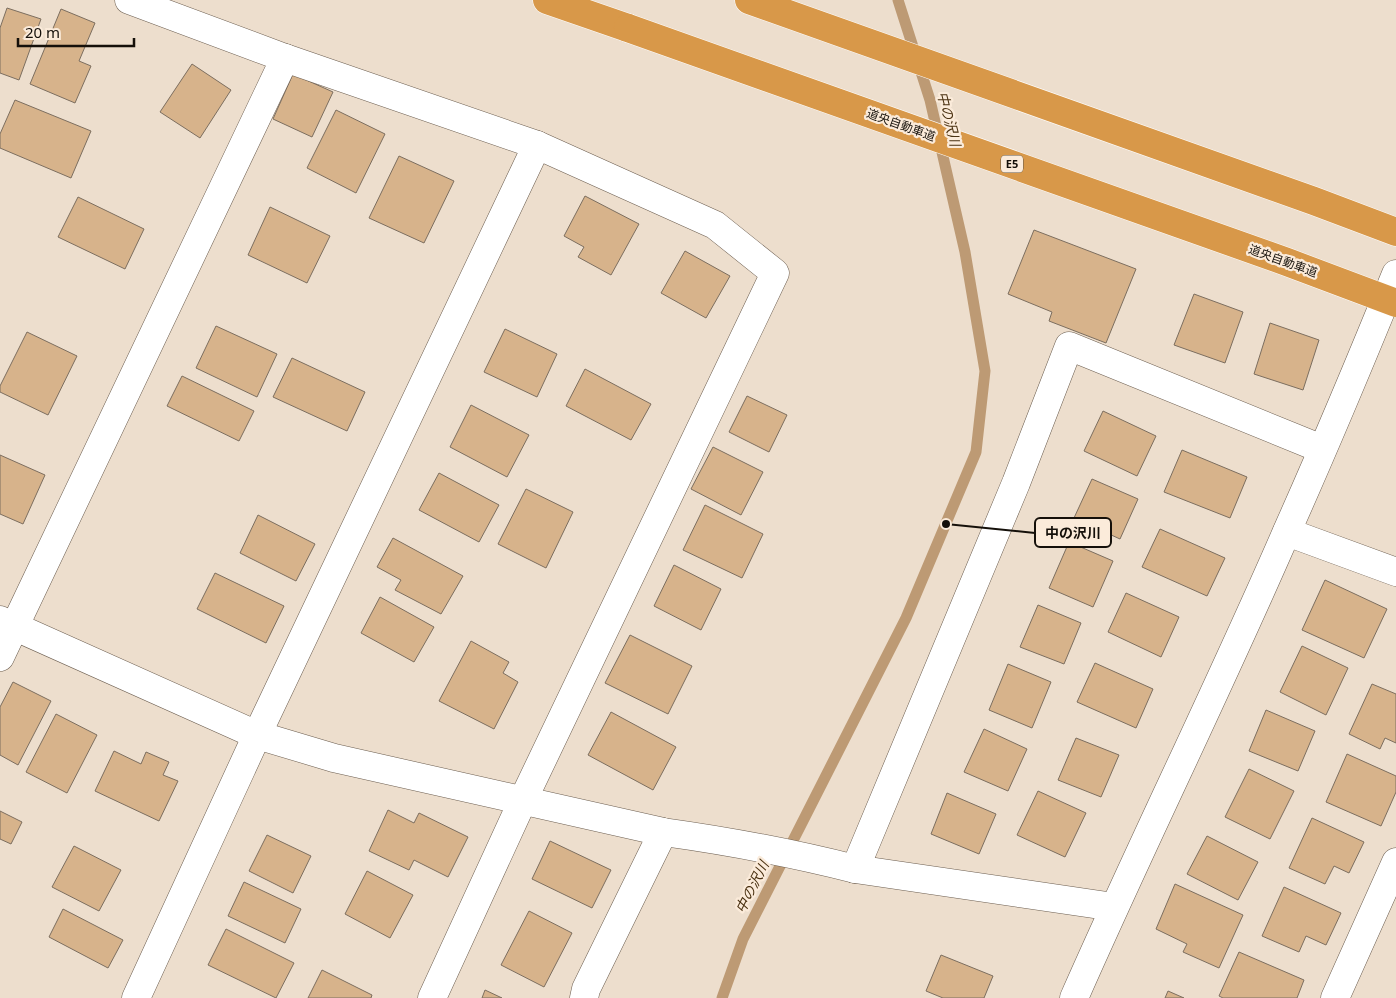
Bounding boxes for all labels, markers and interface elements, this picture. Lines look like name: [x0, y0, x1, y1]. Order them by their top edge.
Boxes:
scale bar: [18, 15, 134, 47]
text: 20 m: [25, 22, 60, 42]
water label: 中の沢川: [933, 89, 966, 150]
street label: 道央自動車道: [864, 104, 938, 145]
road number: E5: [1001, 156, 1023, 172]
street label: 道央自動車道: [1246, 240, 1320, 281]
callout: 中の沢川: [1035, 518, 1111, 547]
text: 中の沢川: [1045, 523, 1101, 542]
water label: 中の沢川: [730, 856, 774, 916]

